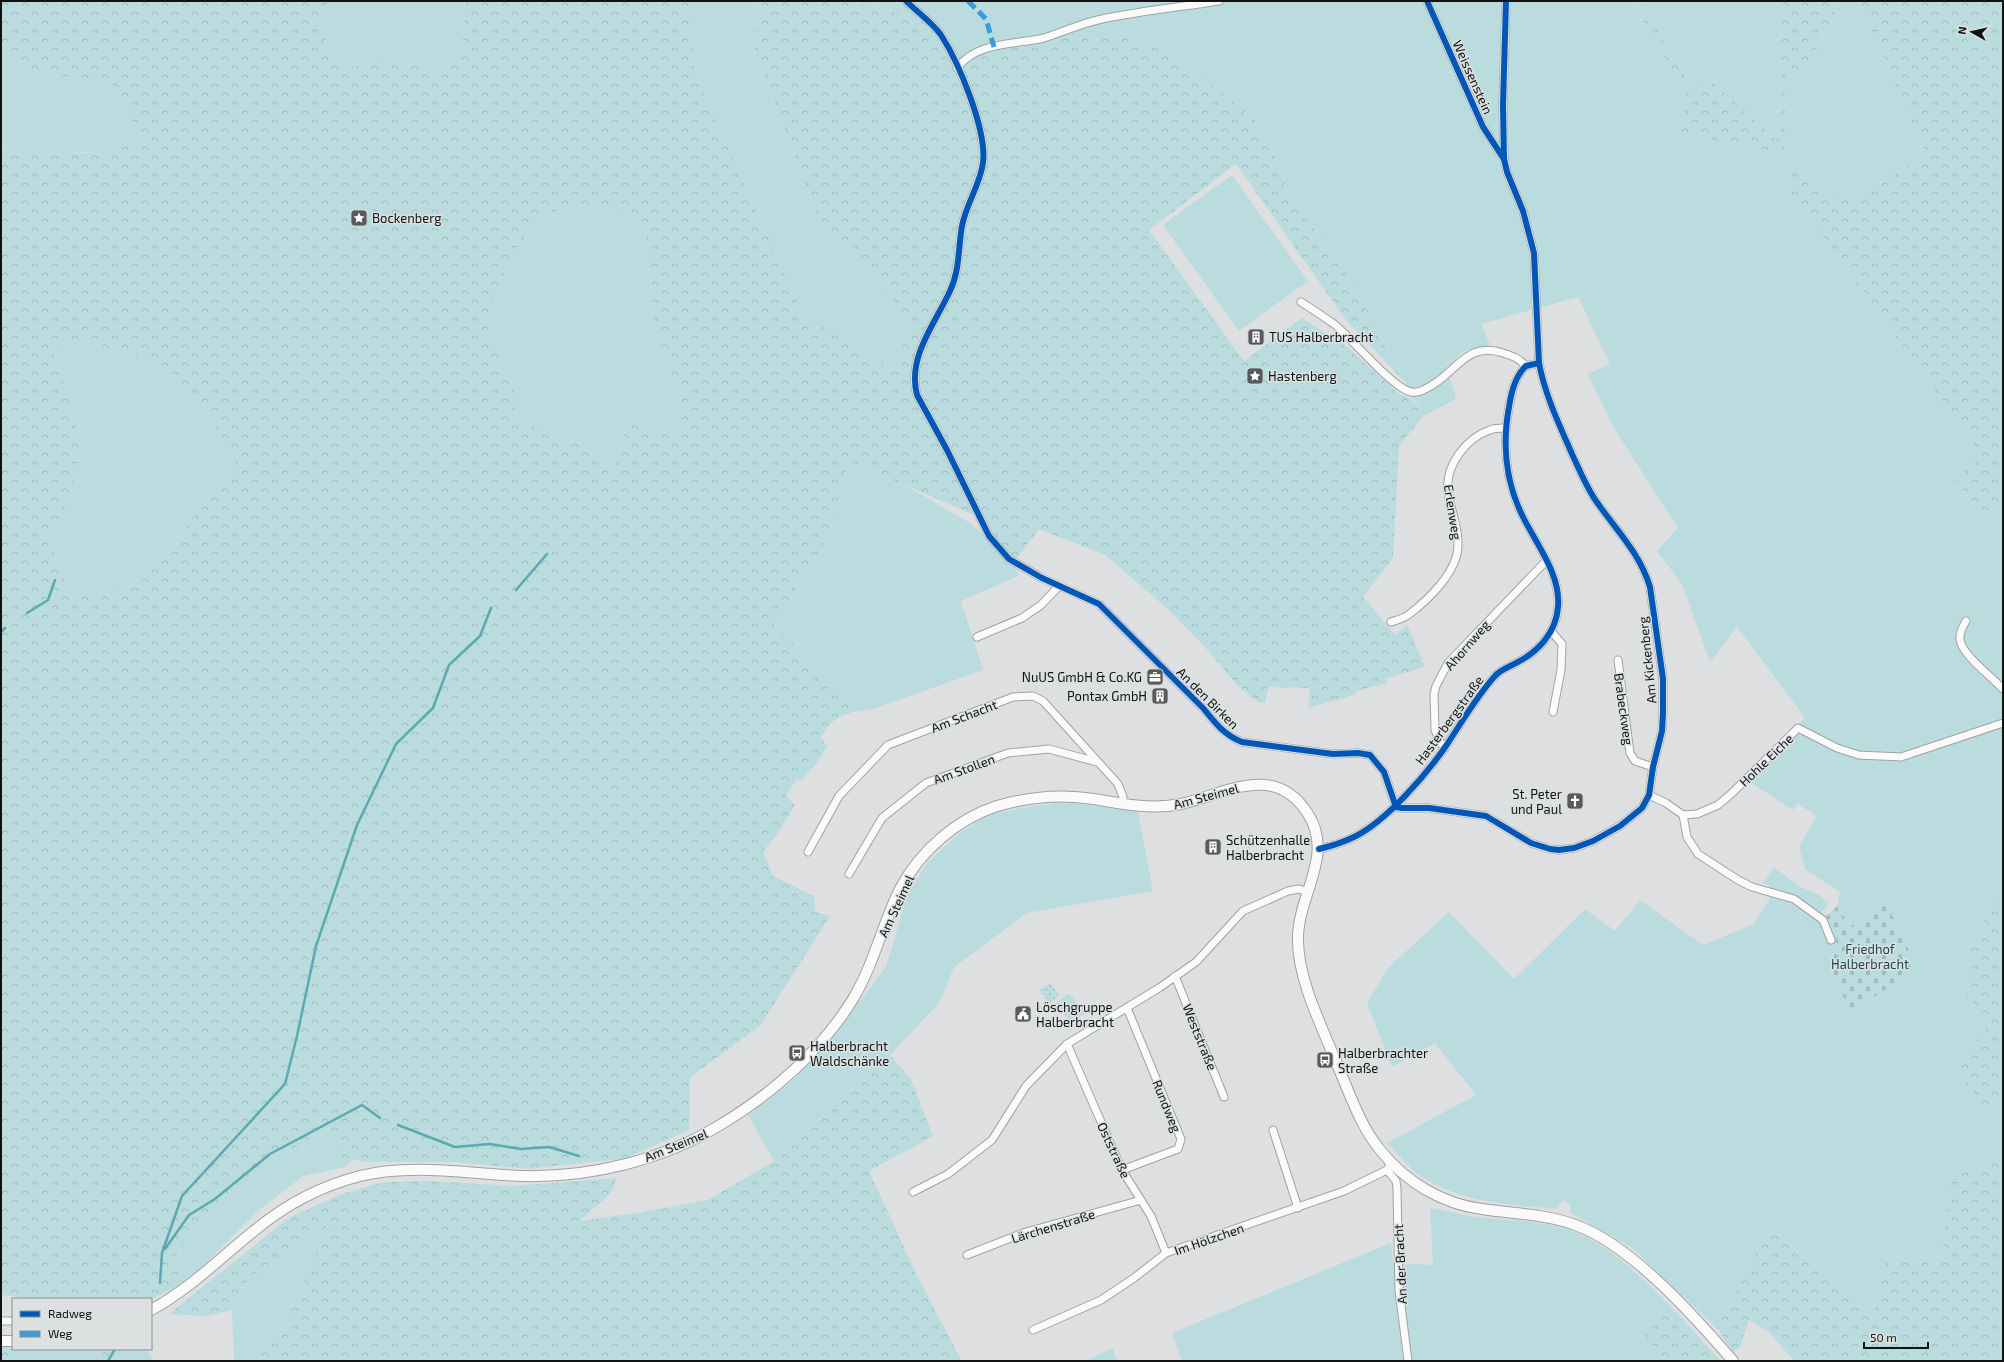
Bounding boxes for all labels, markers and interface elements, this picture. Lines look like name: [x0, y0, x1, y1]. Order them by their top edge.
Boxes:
north arrow: [1952, 12, 1992, 52]
text: N: [1955, 26, 1969, 35]
street label: Weissenstein: [1450, 37, 1496, 117]
place icon: Bockenberg: [349, 208, 369, 228]
place label: Bockenberg: [372, 210, 442, 226]
building icon: TUS Halberbracht: [1246, 327, 1266, 347]
place label: TUS Halberbracht: [1269, 329, 1373, 345]
place icon: Hastenberg: [1245, 366, 1265, 386]
place label: Hastenberg: [1268, 368, 1337, 384]
street label: Erlenweg: [1441, 483, 1465, 541]
street label: Am Kickenberg: [1634, 616, 1660, 704]
street label: Ahornweg: [1441, 617, 1493, 673]
street label: An den Birken: [1174, 664, 1242, 732]
office icon: NuUS GmbH & Co.KG: [1145, 667, 1165, 687]
place label: NuUS GmbH & Co.KG: [1022, 669, 1142, 685]
street label: Hasterbergstraße: [1411, 672, 1487, 768]
street label: Brabeckweg: [1611, 672, 1637, 746]
building icon: Pontax GmbH: [1150, 686, 1170, 706]
place label: Pontax GmbH: [1067, 688, 1147, 704]
street label: Am Schacht: [929, 696, 999, 736]
street label: Hohle Eiche: [1736, 730, 1796, 790]
street label: Am Stollen: [931, 751, 997, 787]
street label: Am Steimel: [1172, 780, 1241, 812]
place label: St. Peter und Paul: [1511, 786, 1562, 817]
church icon: St. Peter und Paul: [1565, 791, 1585, 811]
place label: Schützenhalle Halberbracht: [1226, 832, 1310, 863]
building icon: Schützenhalle Halberbracht: [1203, 837, 1223, 857]
street label: Am Steimel: [875, 872, 917, 940]
park label: Friedhof Halberbracht: [1831, 941, 1909, 972]
place label: Löschgruppe Halberbracht: [1036, 999, 1114, 1030]
street label: Weststraße: [1179, 1001, 1221, 1073]
public building icon: Löschgruppe Halberbracht: [1013, 1004, 1033, 1024]
place label: Halberbracht Waldschänke: [810, 1038, 889, 1069]
bus stop icon: Halberbracht Waldschänke: [787, 1043, 807, 1063]
place label: Halberbrachter Straße: [1338, 1045, 1428, 1076]
bus stop icon: Halberbrachter Straße: [1315, 1050, 1335, 1070]
street label: Rundweg: [1149, 1077, 1185, 1135]
street label: Oststraße: [1094, 1119, 1134, 1181]
street label: Am Steimel: [642, 1125, 710, 1165]
street label: Lärchenstraße: [1009, 1206, 1097, 1246]
street label: Im Hölzchen: [1172, 1220, 1246, 1258]
street label: An der Bracht: [1390, 1224, 1410, 1304]
legend: [12, 1298, 152, 1350]
text: Radweg: [48, 1306, 92, 1320]
scale bar: [1864, 1324, 1928, 1350]
text: Weg: [48, 1326, 73, 1340]
text: 50 m: [1870, 1330, 1897, 1344]

